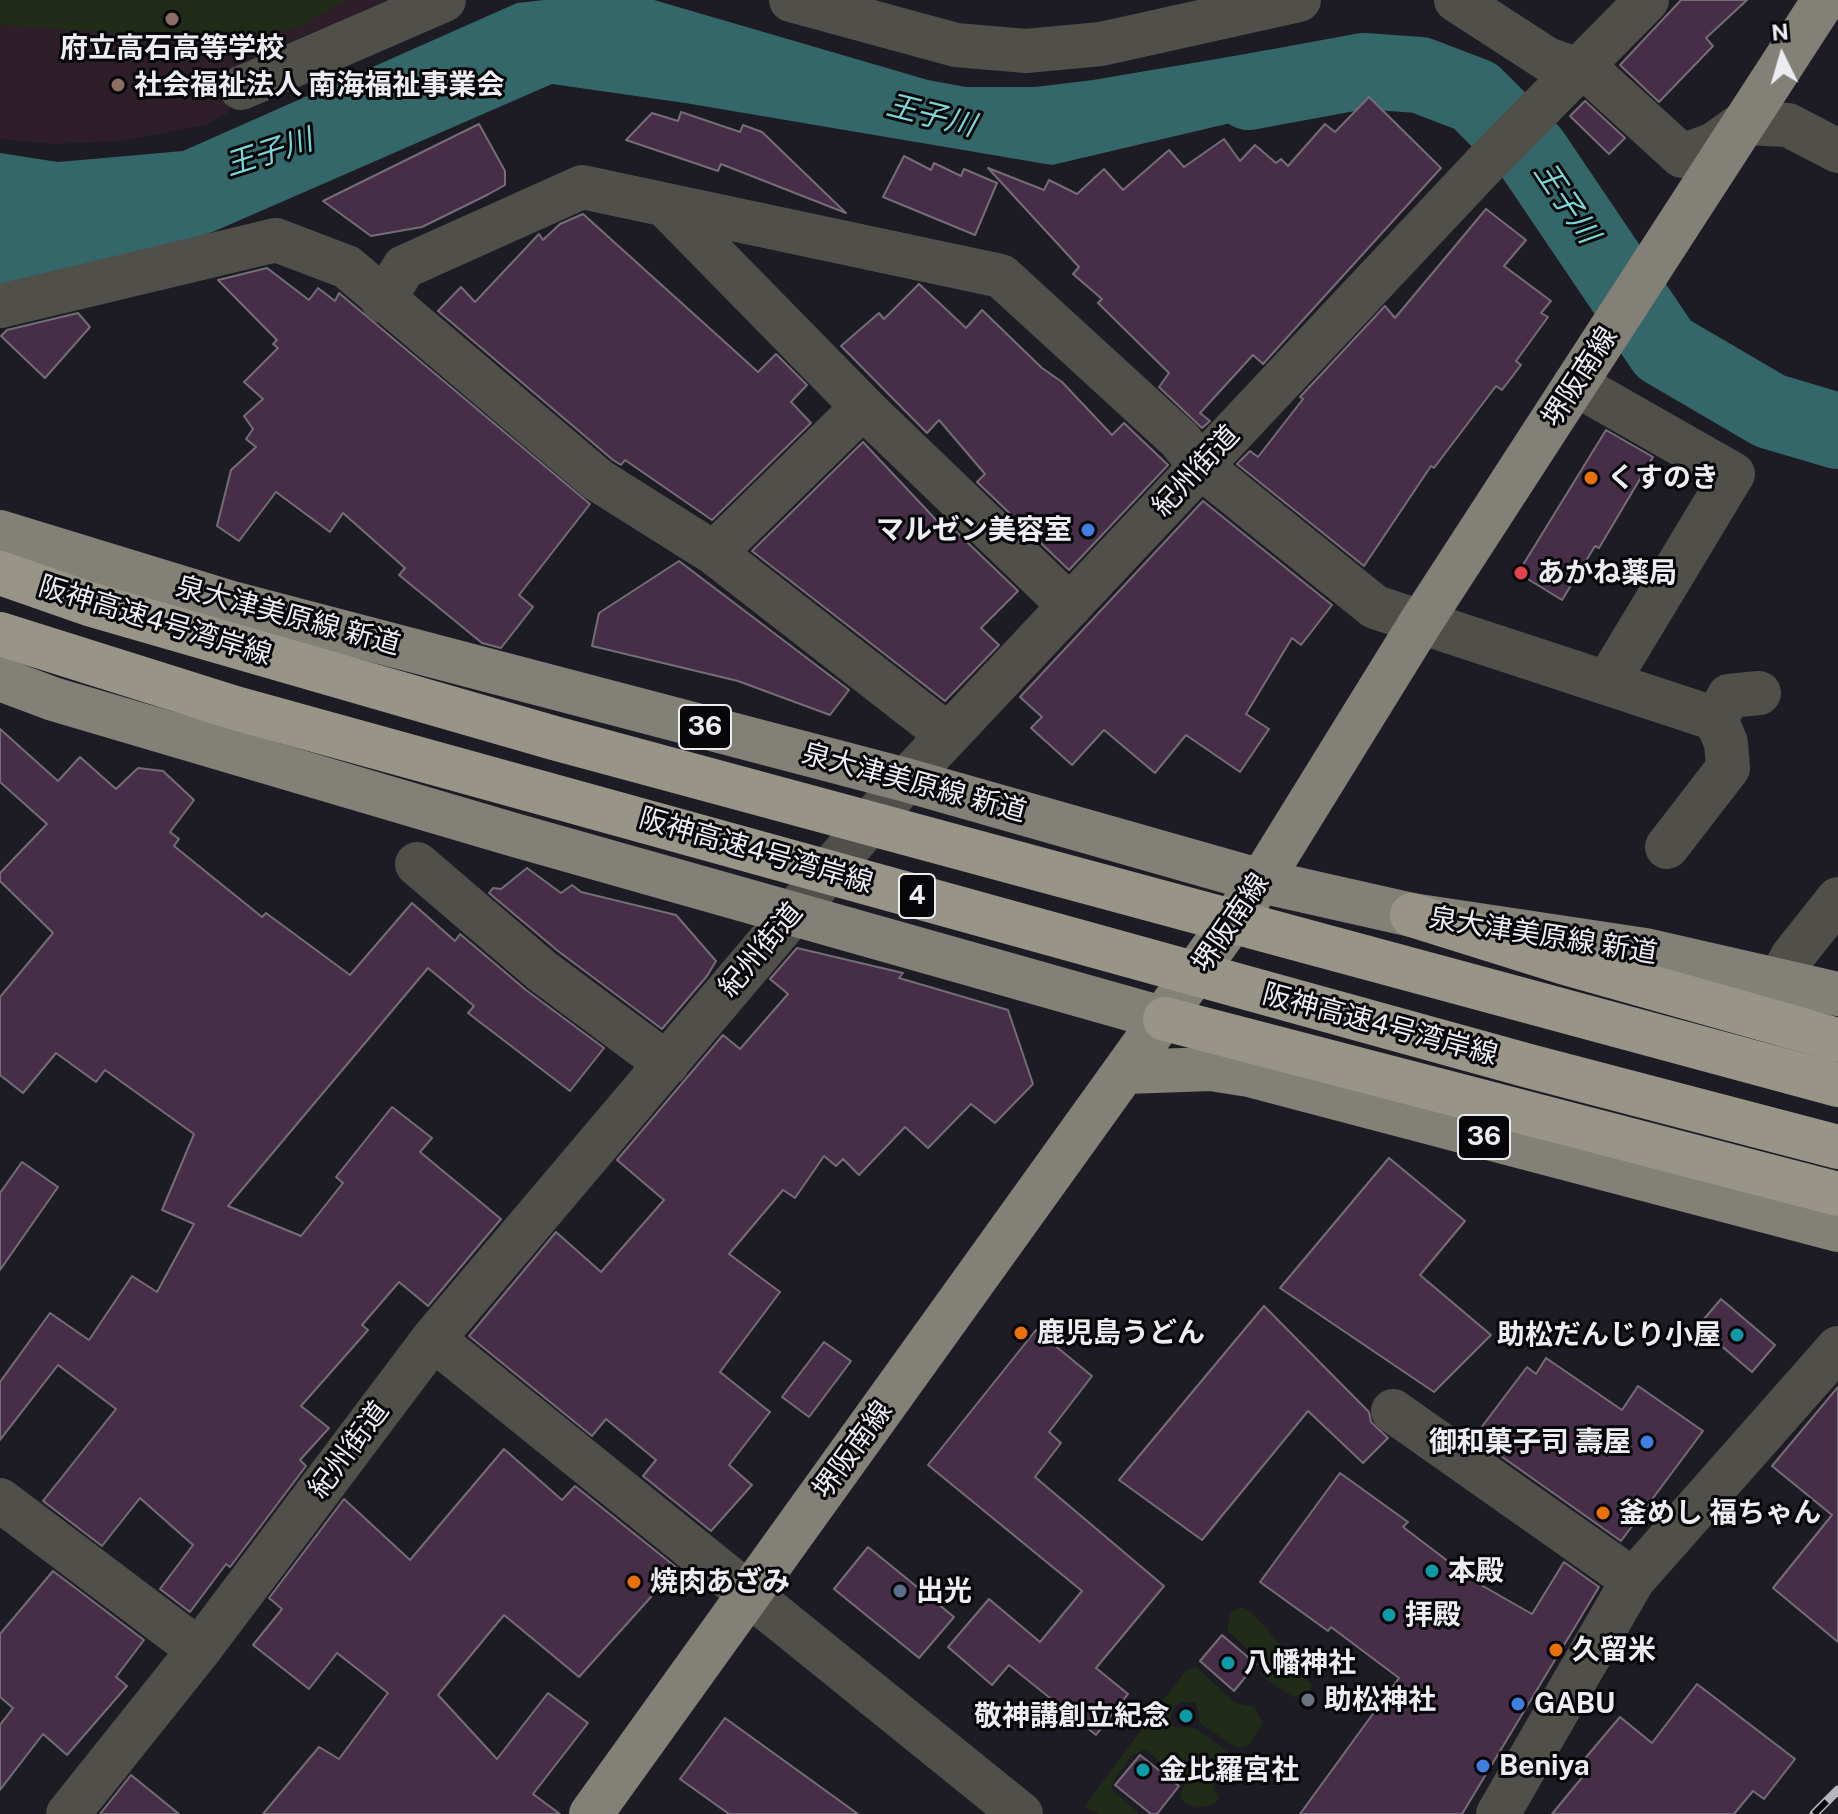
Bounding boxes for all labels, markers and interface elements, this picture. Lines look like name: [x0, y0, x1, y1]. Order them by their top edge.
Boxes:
marker: 府立高石高等学校: [163, 10, 181, 28]
north arrow: [1742, 16, 1822, 96]
text: N: [1770, 18, 1790, 46]
place label: 府立高石高等学校: [60, 31, 284, 65]
place label: 社会福祉法人 南海福祉事業会: [134, 68, 504, 102]
marker: 社会福祉法人 南海福祉事業会: [109, 76, 127, 94]
water label: 王子川: [883, 88, 979, 144]
water label: 王子川: [221, 122, 317, 184]
water label: 王子川: [1526, 156, 1606, 250]
street label: 堺阪南線: [1535, 321, 1625, 433]
street label: 紀州街道: [1146, 419, 1246, 523]
place label: くすのき: [1607, 461, 1719, 495]
marker: くすのき: [1582, 469, 1600, 487]
place label: マルゼン美容室: [876, 513, 1072, 547]
marker: マルゼン美容室: [1079, 521, 1097, 539]
place label: あかね薬局: [1537, 556, 1677, 590]
marker: あかね薬局: [1512, 564, 1530, 582]
street label: 阪神高速4号湾岸線: [35, 570, 275, 672]
street label: 泉大津美原線 新道: [172, 570, 404, 662]
road number: 36: [679, 705, 731, 749]
street label: 泉大津美原線 新道: [798, 737, 1030, 829]
street label: 阪神高速4号湾岸線: [635, 802, 877, 900]
street label: 堺阪南線: [1186, 867, 1276, 979]
road number: 4: [899, 874, 935, 918]
street label: 紀州街道: [712, 896, 810, 1004]
street label: 泉大津美原線 新道: [1426, 901, 1660, 971]
street label: 阪神高速4号湾岸線: [1259, 978, 1501, 1072]
road number: 36: [1458, 1115, 1510, 1159]
place label: 鹿児島うどん: [1037, 1316, 1205, 1350]
place label: 助松だんじり小屋: [1497, 1318, 1721, 1352]
marker: 鹿児島うどん: [1012, 1324, 1030, 1342]
marker: 助松だんじり小屋: [1728, 1326, 1746, 1344]
street label: 紀州街道: [302, 1395, 396, 1505]
street label: 堺阪南線: [806, 1395, 900, 1505]
place label: 御和菓子司 壽屋: [1429, 1425, 1631, 1459]
marker: 御和菓子司 壽屋: [1638, 1433, 1656, 1451]
place label: 釜めし 福ちゃん: [1619, 1496, 1821, 1530]
marker: 釜めし 福ちゃん: [1594, 1504, 1612, 1522]
place label: 本殿: [1448, 1554, 1504, 1588]
marker: 本殿: [1423, 1562, 1441, 1580]
place label: 焼肉あざみ: [650, 1565, 790, 1599]
marker: 焼肉あざみ: [625, 1573, 643, 1591]
place label: 出光: [916, 1574, 972, 1608]
marker: 出光: [891, 1582, 909, 1600]
place label: 拝殿: [1405, 1598, 1461, 1632]
marker: 拝殿: [1380, 1606, 1398, 1624]
place label: 久留米: [1572, 1633, 1656, 1667]
marker: 久留米: [1547, 1641, 1565, 1659]
place label: 八幡神社: [1244, 1646, 1356, 1680]
marker: 八幡神社: [1219, 1654, 1237, 1672]
place label: 助松神社: [1324, 1683, 1436, 1717]
place label: GABU: [1534, 1687, 1615, 1721]
marker: 助松神社: [1299, 1691, 1317, 1709]
marker: GABU: [1509, 1695, 1527, 1713]
place label: 敬神講創立紀念: [974, 1699, 1170, 1733]
marker: 敬神講創立紀念: [1177, 1707, 1195, 1725]
place label: Beniya: [1499, 1749, 1590, 1783]
place label: 金比羅宮社: [1159, 1753, 1299, 1787]
marker: Beniya: [1474, 1757, 1492, 1775]
marker: 金比羅宮社: [1134, 1761, 1152, 1779]

